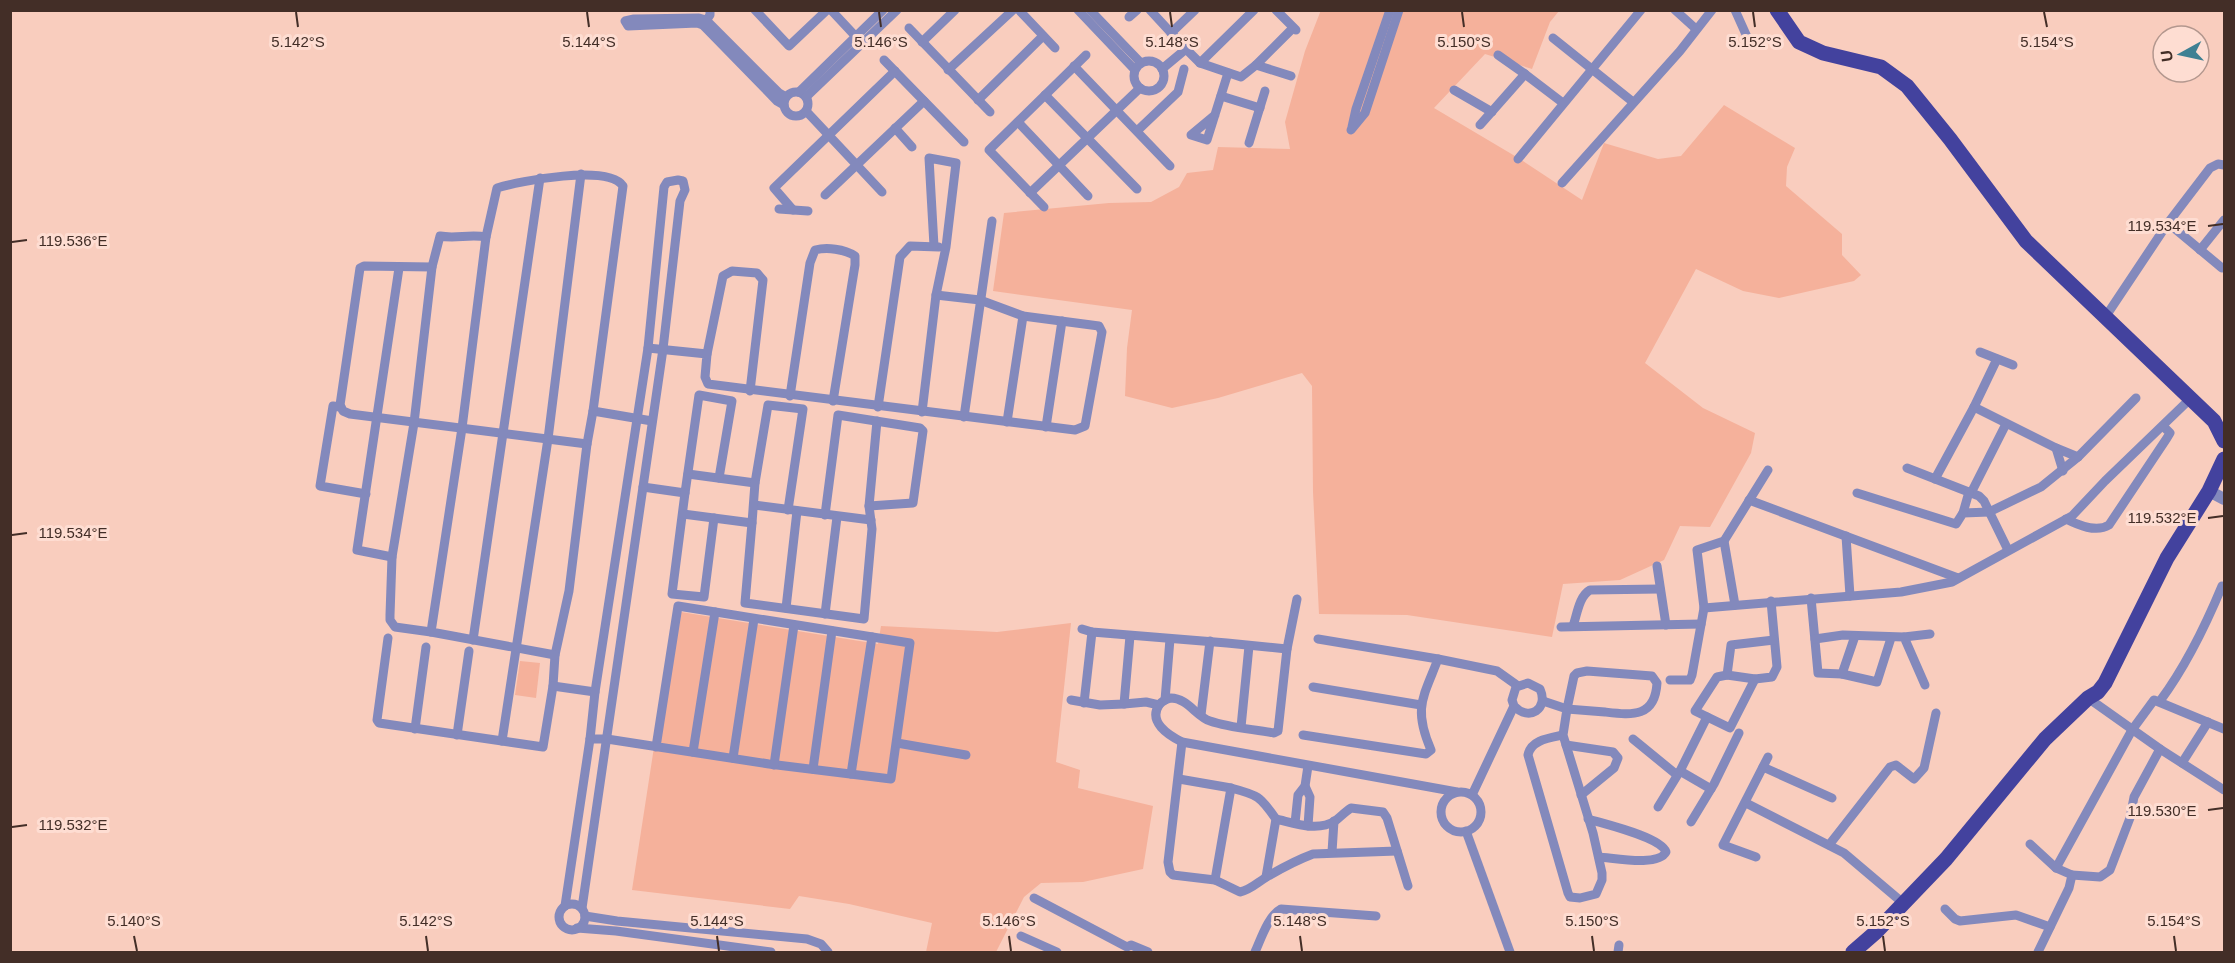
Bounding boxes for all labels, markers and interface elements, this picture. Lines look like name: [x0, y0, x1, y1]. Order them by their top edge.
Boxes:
north arrow: [2151, 24, 2211, 84]
text: 5.142°S: [271, 33, 325, 50]
text: 5.144°S: [562, 33, 616, 50]
text: 5.146°S: [854, 33, 908, 50]
text: 5.148°S: [1145, 33, 1199, 50]
text: 5.150°S: [1437, 33, 1491, 50]
text: 5.152°S: [1728, 33, 1782, 50]
text: 5.154°S: [2020, 33, 2074, 50]
text: U: [2157, 49, 2176, 63]
text: 119.534°E: [2127, 217, 2197, 234]
text: 119.536°E: [38, 232, 108, 249]
text: 119.532°E: [2127, 509, 2197, 526]
text: 119.534°E: [38, 524, 108, 541]
text: 119.530°E: [2127, 802, 2197, 819]
text: 119.532°E: [38, 816, 108, 833]
text: 5.140°S: [107, 912, 161, 929]
text: 5.142°S: [399, 912, 453, 929]
text: 5.144°S: [690, 912, 744, 929]
text: 5.146°S: [982, 912, 1036, 929]
text: 5.148°S: [1273, 912, 1327, 929]
text: 5.150°S: [1565, 912, 1619, 929]
text: 5.152°S: [1856, 912, 1910, 929]
text: 5.154°S: [2147, 912, 2201, 929]

